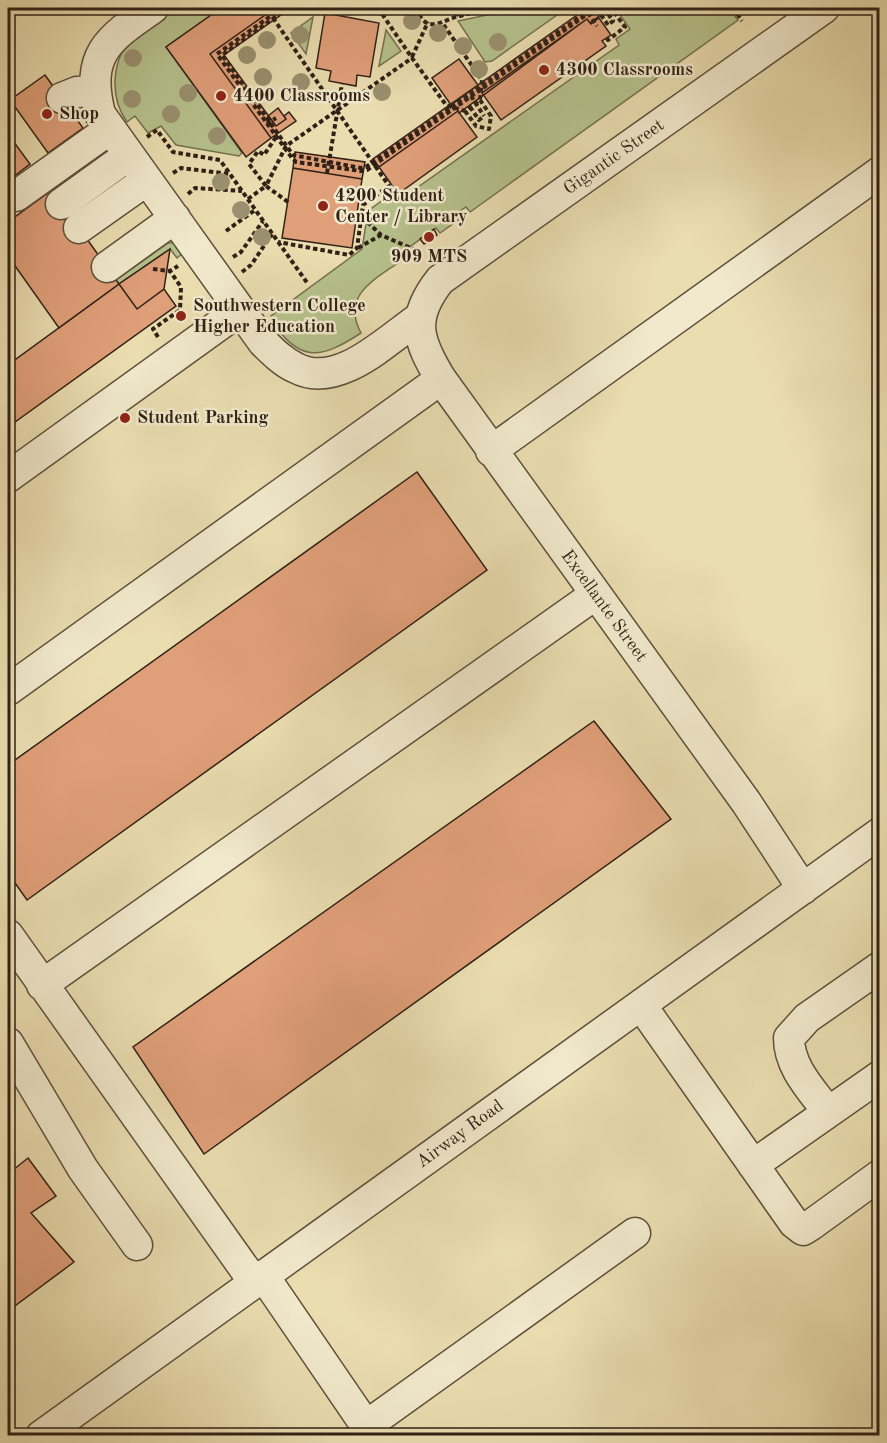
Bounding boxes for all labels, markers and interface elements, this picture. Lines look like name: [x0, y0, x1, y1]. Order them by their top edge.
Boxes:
place label: 4300 Classrooms: [556, 61, 693, 79]
marker: 4300 Classrooms: [537, 63, 551, 77]
place label: 4400 Classrooms: [233, 87, 370, 105]
marker: 4400 Classrooms: [214, 89, 228, 103]
place label: Shop: [59, 105, 99, 123]
marker: Shop: [40, 107, 54, 121]
street label: Gigantic Street: [561, 116, 667, 198]
place label: 4200 Student Center / Library: [335, 187, 468, 226]
marker: 4200 Student Center / Library: [316, 199, 330, 213]
marker: 909 MTS: [422, 230, 436, 244]
place label: 909 MTS: [391, 248, 467, 266]
place label: Southwestern College Higher Education: [193, 297, 366, 336]
marker: Southwestern College Higher Education: [174, 309, 188, 323]
place label: Student Parking: [137, 409, 269, 427]
marker: Student Parking: [118, 411, 132, 425]
street label: Excellante Street: [558, 547, 650, 665]
street label: Airway Road: [413, 1097, 507, 1171]

